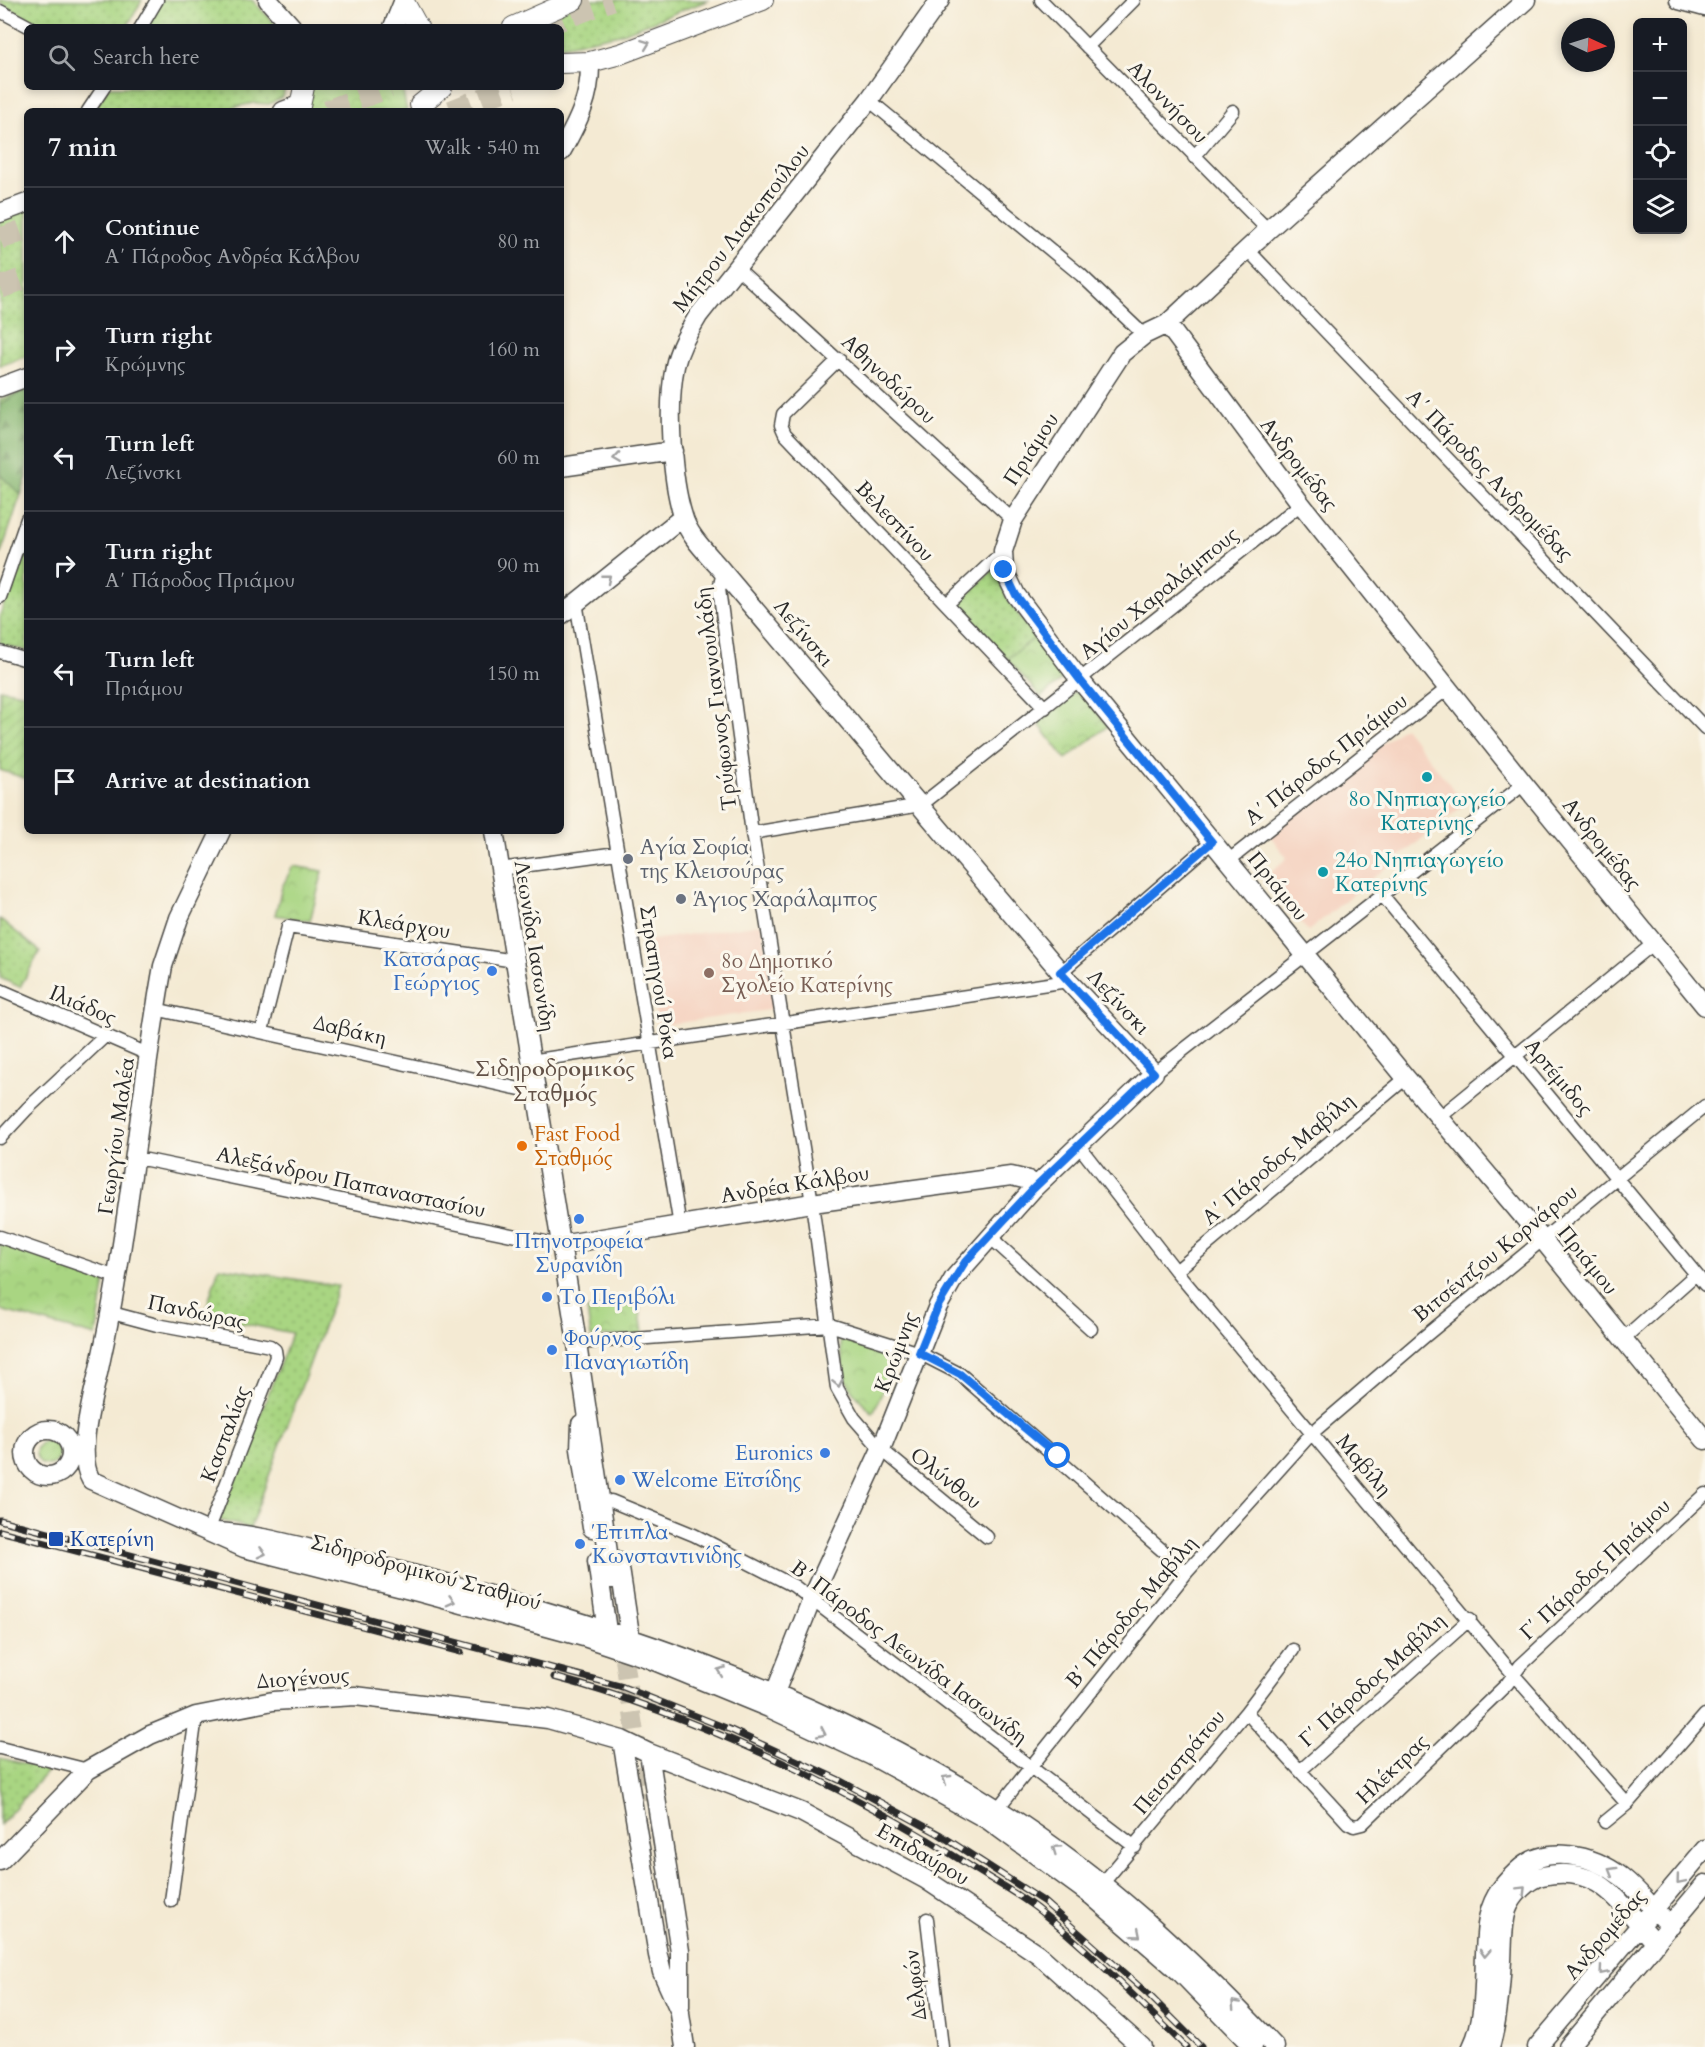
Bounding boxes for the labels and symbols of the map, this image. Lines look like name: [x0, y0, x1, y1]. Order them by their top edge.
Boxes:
north arrow: [1561, 18, 1615, 72]
one-way arrow: [639, 39, 650, 51]
street label: Αλοννήσου: [1121, 54, 1215, 150]
street label: Μήτρου Λιακοπούλου: [666, 138, 817, 319]
street label: Αθηνοδώρου: [835, 328, 942, 431]
street label: Α΄ Πάροδος Ανδρομέδας: [1400, 383, 1580, 568]
street label: Πριάμου: [997, 407, 1066, 491]
street label: Ανδρομέδας: [1253, 411, 1344, 517]
one-way arrow: [612, 452, 622, 464]
street label: Βελεστίνου: [849, 474, 941, 568]
street label: Αγίου Χαραλάμπους: [1074, 520, 1245, 667]
route end: [990, 556, 1016, 582]
one-way arrow: [600, 575, 611, 586]
street label: Τρύφωνος Γιαννουλάδη: [688, 586, 745, 812]
street label: Λεζίνσκι: [767, 593, 841, 674]
street label: Α΄ Πάροδος Πριάμου: [1239, 687, 1414, 832]
marker: 8ο Νηπιαγωγείο Κατερίνης: [1420, 770, 1434, 784]
place label: 8ο Νηπιαγωγείο Κατερίνης: [1348, 785, 1506, 838]
street label: Ανδρομέδας: [1555, 792, 1648, 897]
place label: Αγία Σοφία της Κλεισούρας: [640, 833, 784, 886]
street label: Πριάμου: [1241, 845, 1315, 927]
place label: 24ο Νηπιαγωγείο Κατερίνης: [1335, 846, 1503, 899]
marker: Αγία Σοφία της Κλεισούρας: [621, 852, 635, 866]
street label: Λεωνίδα Ιασωνίδη: [507, 859, 562, 1034]
marker: 24ο Νηπιαγωγείο Κατερίνης: [1316, 865, 1330, 879]
place label: Άγιος Χαράλαμπος: [693, 885, 878, 914]
marker: Άγιος Χαράλαμπος: [674, 892, 688, 906]
street label: Κλεάρχου: [356, 903, 452, 946]
street label: Στρατηγού Ρόκα: [632, 903, 685, 1061]
place label: Κατσάρας Γεώργιος: [383, 945, 480, 998]
place label: 8ο Δημοτικό Σχολείο Κατερίνης: [721, 947, 893, 1000]
street label: Λεζίνσκι: [1081, 963, 1157, 1042]
marker: Κατσάρας Γεώργιος: [485, 964, 499, 978]
marker: 8ο Δημοτικό Σχολείο Κατερίνης: [702, 966, 716, 980]
street label: Ιλιάδος: [45, 978, 121, 1033]
street label: Δαβάκη: [311, 1008, 389, 1053]
street label: Αρτέμιδος: [1518, 1032, 1600, 1122]
district label: Σιδηροδρομικός Σταθμός: [475, 1054, 635, 1109]
street label: Γεωργίου Μαλέα: [91, 1055, 142, 1216]
street label: Α΄ Πάροδος Μαβίλη: [1196, 1087, 1361, 1232]
place label: Fast Food Σταθμός: [534, 1120, 620, 1173]
marker: Fast Food Σταθμός: [515, 1139, 529, 1153]
street label: Αλεξάνδρου Παπαναστασίου: [214, 1140, 488, 1225]
street label: Ανδρέα Κάλβου: [719, 1158, 871, 1211]
street label: Βιτσέντζου Κορνάρου: [1407, 1178, 1584, 1329]
marker: Πτηνοτροφεία Συρανίδη: [572, 1212, 586, 1226]
street label: Πριάμου: [1551, 1219, 1625, 1301]
place label: Πτηνοτροφεία Συρανίδη: [515, 1227, 644, 1280]
place label: Το Περιβόλι: [559, 1283, 676, 1312]
street label: Πανδώρας: [145, 1288, 249, 1337]
marker: Το Περιβόλι: [540, 1290, 554, 1304]
street label: Κρώμνης: [868, 1307, 925, 1397]
place label: Φούρνος Παναγιωτίδη: [564, 1324, 689, 1377]
marker: Φούρνος Παναγιωτίδη: [545, 1343, 559, 1357]
one-way arrow: [831, 1378, 844, 1388]
street label: Κασταλίας: [194, 1382, 257, 1487]
street label: Μαβίλη: [1329, 1428, 1398, 1503]
place label: Euronics: [735, 1439, 813, 1468]
street label: Ολύνθου: [904, 1441, 988, 1516]
route start: [1044, 1442, 1070, 1468]
marker: Euronics: [818, 1446, 832, 1460]
place label: Welcome Eϊτσίδης: [631, 1466, 802, 1495]
marker: Welcome Eϊτσίδης: [613, 1473, 627, 1487]
street label: Γ΄ Πάροδος Πριάμου: [1514, 1492, 1677, 1647]
place label: Έπιπλα Κωνσταντινίδης: [591, 1518, 742, 1571]
place label: Κατερίνη: [70, 1525, 154, 1554]
street label: Σιδηροδρομικού Σταθμού: [307, 1528, 544, 1617]
marker: Κατερίνη: [47, 1530, 65, 1548]
street label: Β΄ Πάροδος Μαβίλη: [1059, 1530, 1204, 1694]
marker: Έπιπλα Κωνσταντινίδης: [573, 1537, 587, 1551]
one-way arrow: [256, 1546, 267, 1558]
street label: Β΄ Πάροδος Λεωνίδα Ιασωνίδη: [784, 1554, 1033, 1751]
one-way arrow: [445, 1594, 456, 1606]
street label: Γ΄ Πάροδος Μαβίλη: [1293, 1607, 1452, 1754]
street label: Διογένους: [256, 1661, 351, 1696]
one-way arrow: [716, 1666, 727, 1678]
street label: Πεισιστράτου: [1127, 1704, 1232, 1821]
one-way arrow: [816, 1725, 827, 1737]
street label: Ηλέκτρας: [1350, 1728, 1435, 1811]
one-way arrow: [942, 1775, 952, 1786]
street label: Επιδαύρου: [871, 1816, 974, 1893]
one-way arrow: [1051, 1845, 1062, 1856]
one-way arrow: [1608, 1867, 1618, 1879]
one-way arrow: [1676, 1873, 1687, 1884]
street label: Ανδρομέδας: [1558, 1883, 1653, 1986]
one-way arrow: [1515, 1886, 1525, 1897]
one-way arrow: [1130, 1927, 1141, 1938]
street label: Δελφών: [897, 1948, 934, 2022]
one-way arrow: [1479, 1949, 1492, 1958]
one-way arrow: [1599, 1964, 1610, 1975]
one-way arrow: [1231, 2001, 1242, 2011]

